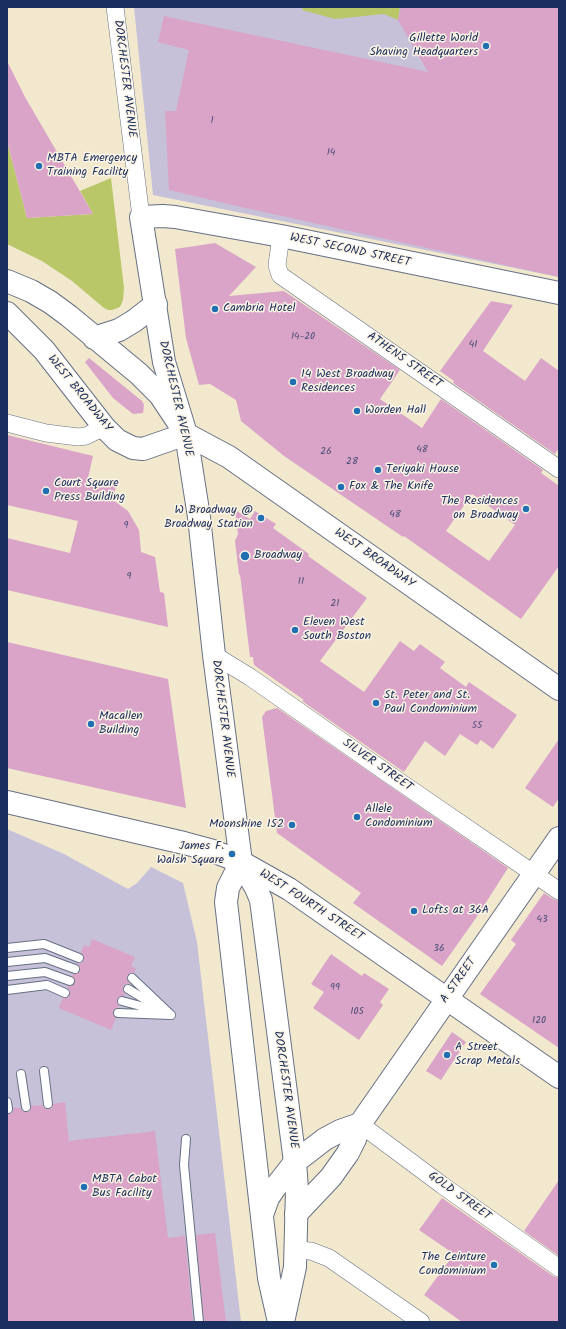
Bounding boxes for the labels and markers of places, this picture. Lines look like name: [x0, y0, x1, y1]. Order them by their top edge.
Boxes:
place label: Gillette World Shaving Headquarters: [369, 32, 478, 60]
marker: Gillette World Shaving Headquarters: [481, 41, 491, 51]
place label: MBTA Emergency Training Facility: [47, 152, 137, 180]
marker: MBTA Emergency Training Facility: [34, 161, 44, 171]
place label: Cambria Hotel: [223, 302, 295, 316]
marker: Cambria Hotel: [210, 304, 220, 314]
place label: 14 West Broadway Residences: [301, 368, 394, 396]
marker: 14 West Broadway Residences: [288, 377, 298, 387]
place label: Worden Hall: [365, 404, 426, 418]
marker: Worden Hall: [352, 406, 362, 416]
place label: Teriyaki House: [386, 463, 459, 477]
marker: Teriyaki House: [373, 465, 383, 475]
place label: Court Square Press Building: [54, 477, 125, 505]
place label: Fox & The Knife: [349, 480, 433, 494]
marker: Fox & The Knife: [336, 482, 346, 492]
marker: Court Square Press Building: [41, 486, 51, 496]
place label: The Residences on Broadway: [441, 495, 518, 523]
place label: W Broadway @ Broadway Station: [164, 504, 253, 532]
marker: The Residences on Broadway: [521, 504, 531, 514]
marker: W Broadway @ Broadway Station: [256, 513, 266, 523]
place label: Broadway: [254, 549, 302, 563]
marker: Broadway: [239, 550, 251, 562]
place label: Eleven West South Boston: [303, 616, 371, 644]
marker: Eleven West South Boston: [290, 625, 300, 635]
place label: St. Peter and St. Paul Condominium: [384, 689, 477, 717]
marker: St. Peter and St. Paul Condominium: [371, 698, 381, 708]
place label: Macallen Building: [99, 710, 143, 738]
marker: Macallen Building: [86, 719, 96, 729]
place label: Allele Condominium: [365, 803, 432, 831]
marker: Allele Condominium: [352, 812, 362, 822]
place label: Moonshine 152: [209, 818, 284, 832]
marker: Moonshine 152: [287, 820, 297, 830]
place label: James F. Walsh Square: [157, 840, 224, 868]
marker: James F. Walsh Square: [227, 849, 237, 859]
place label: Lofts at 36A: [422, 904, 489, 918]
marker: Lofts at 36A: [409, 906, 419, 916]
place label: A Street Scrap Metals: [455, 1041, 520, 1069]
marker: A Street Scrap Metals: [442, 1050, 452, 1060]
place label: MBTA Cabot Bus Facility: [92, 1173, 157, 1201]
marker: MBTA Cabot Bus Facility: [79, 1182, 89, 1192]
place label: The Ceinture Condominium: [419, 1251, 486, 1279]
marker: The Ceinture Condominium: [489, 1260, 499, 1270]

